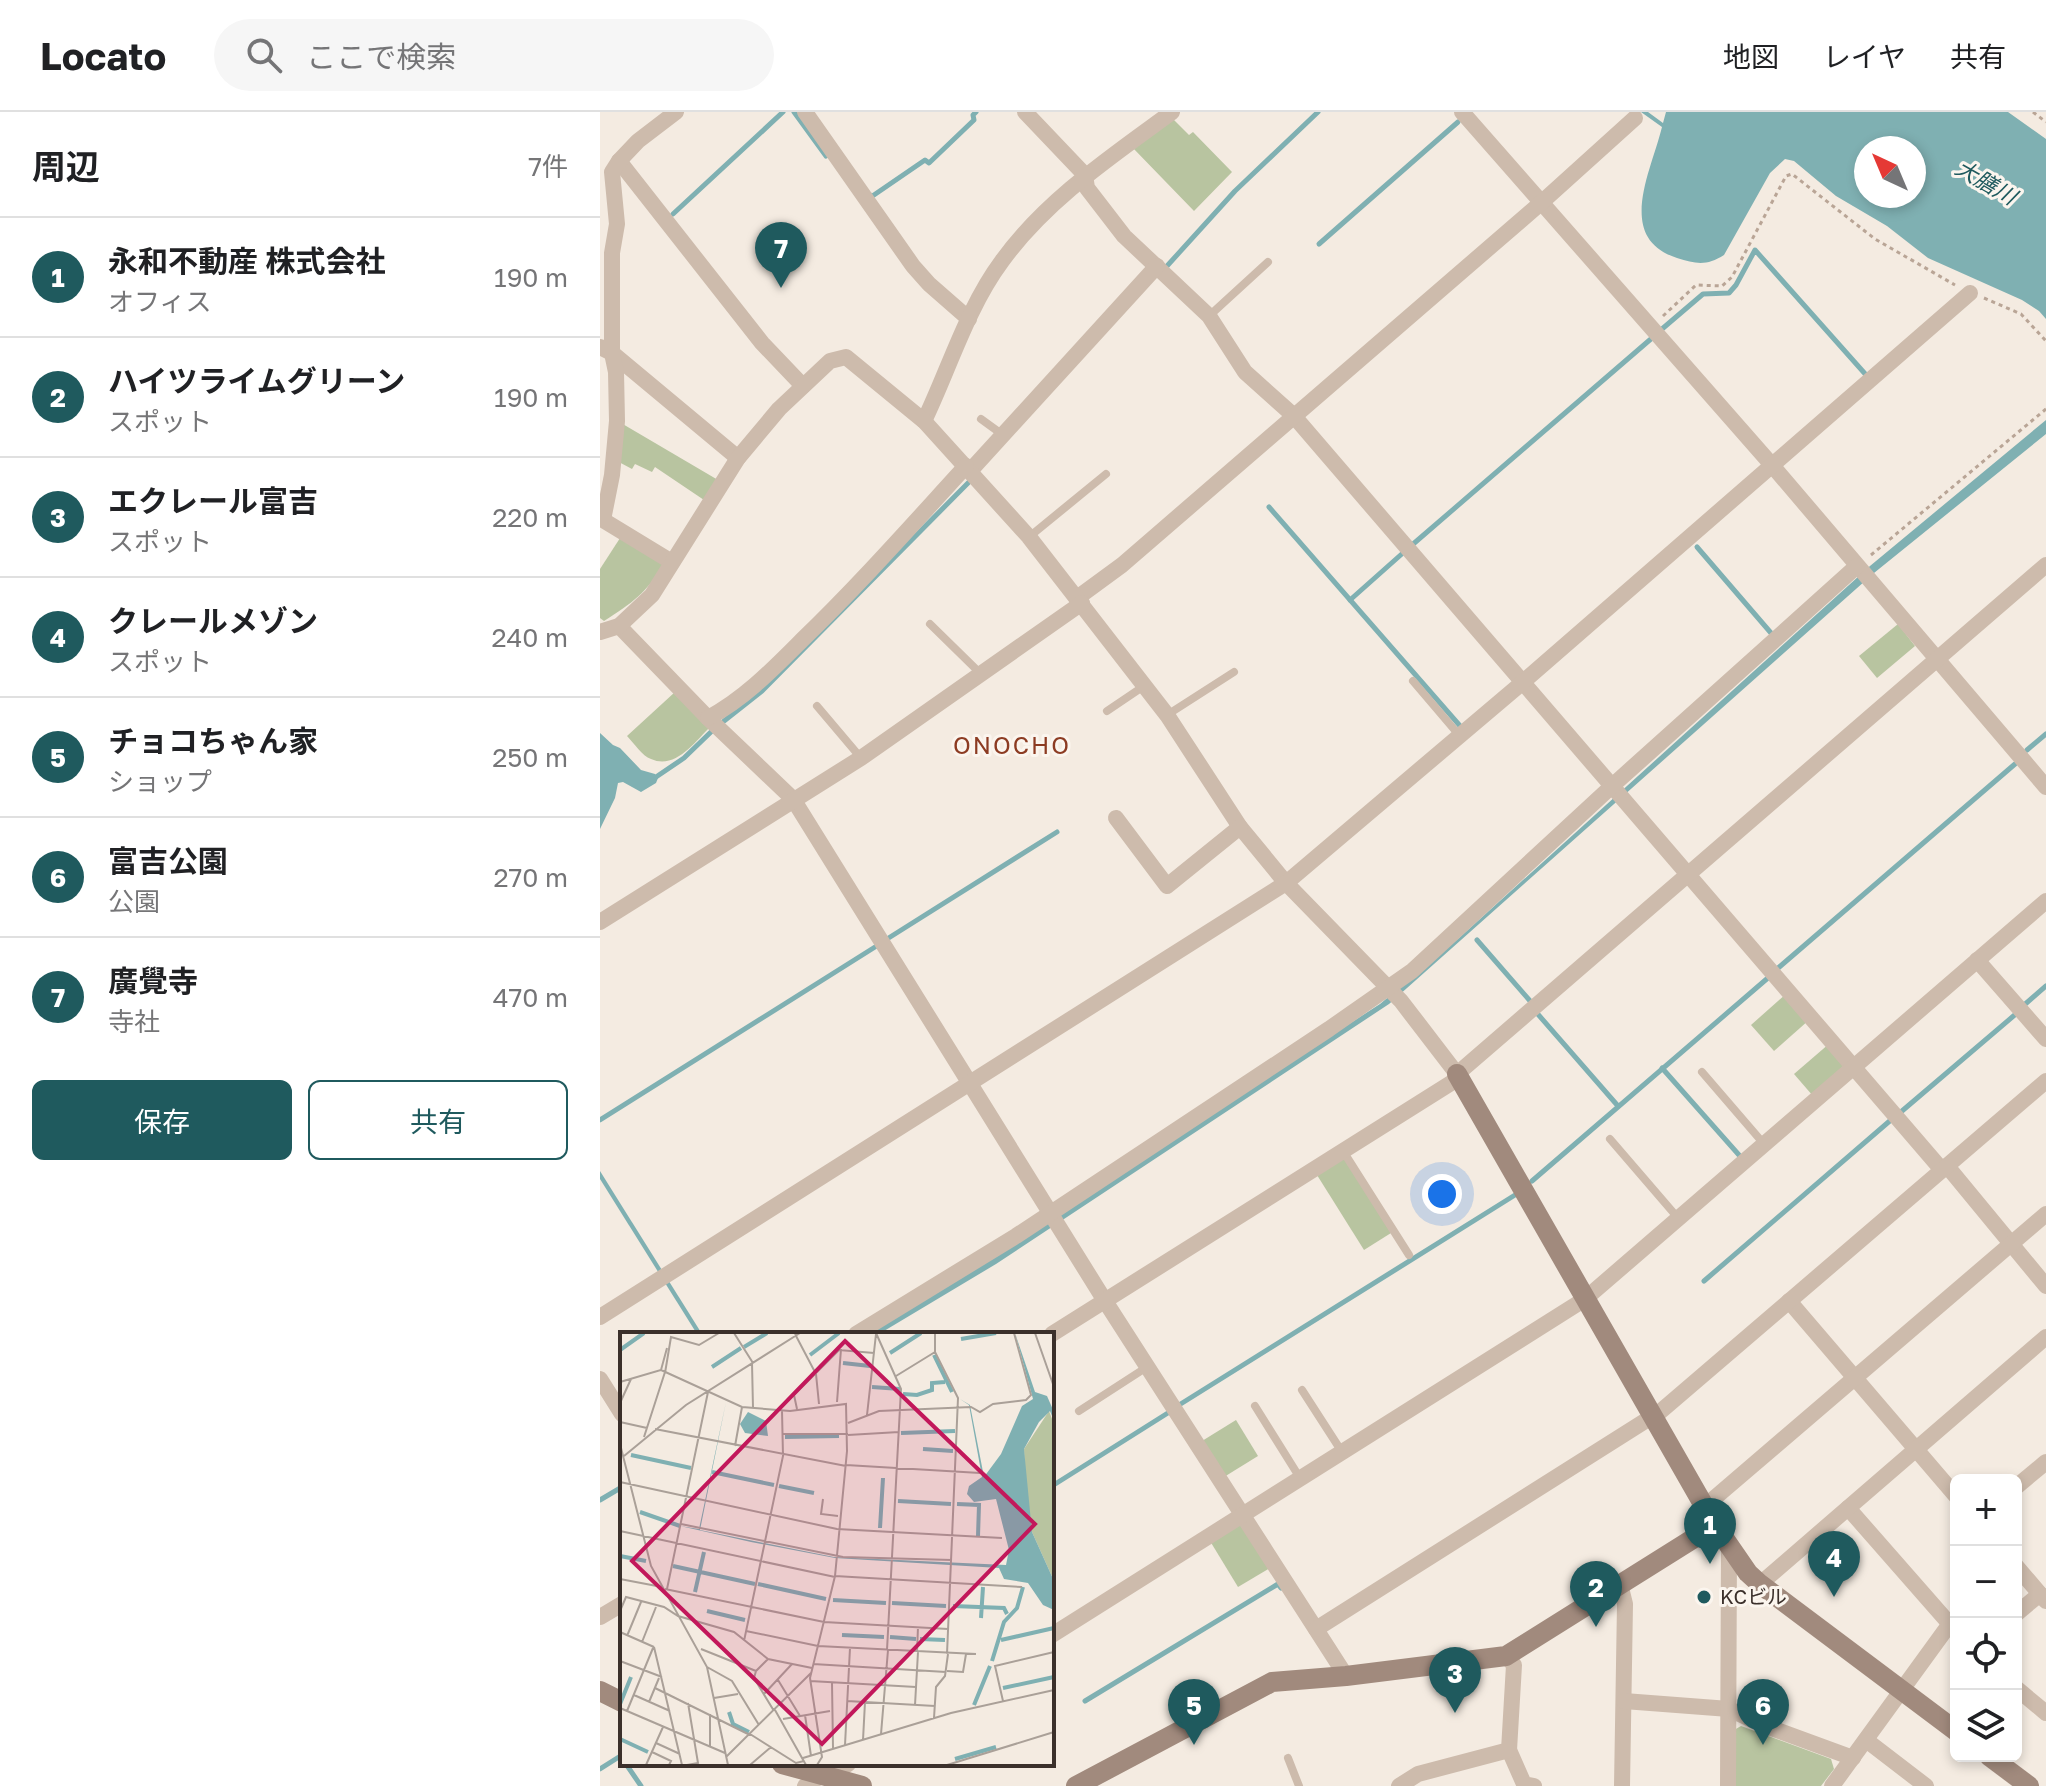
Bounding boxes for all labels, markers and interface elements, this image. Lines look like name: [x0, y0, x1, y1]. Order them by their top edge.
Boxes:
search box: [214, 19, 774, 91]
text: Locato: [40, 33, 166, 78]
icon: search: [242, 33, 286, 77]
text: ここで検索: [306, 39, 456, 75]
text: 地図: [1723, 40, 1779, 73]
text: レイヤ: [1823, 40, 1906, 73]
text: 共有: [1950, 40, 2006, 73]
north arrow: [1854, 136, 1926, 208]
text: 周辺: [32, 146, 100, 186]
text: 7件: [528, 151, 568, 182]
water label: 大膳川: [1951, 153, 2023, 211]
pin: 7: [755, 222, 807, 288]
text: 永和不動産 株式会社: [108, 243, 386, 279]
text: 1: [51, 262, 65, 293]
text: 190 m: [494, 262, 568, 293]
text: オフィス: [108, 286, 211, 317]
text: ハイツライムグリーン: [108, 363, 405, 399]
text: 2: [50, 382, 66, 413]
text: 190 m: [494, 382, 568, 413]
text: スポット: [108, 406, 212, 437]
text: エクレール富吉: [108, 483, 318, 519]
text: 3: [50, 502, 66, 533]
text: 220 m: [492, 502, 568, 533]
text: スポット: [108, 526, 212, 557]
text: クレールメゾン: [108, 603, 318, 639]
text: 4: [50, 622, 66, 653]
text: 240 m: [491, 622, 568, 653]
text: スポット: [108, 646, 212, 677]
text: チョコちゃん家: [108, 723, 318, 759]
district label: ONOCHO: [953, 730, 1071, 759]
text: 5: [50, 742, 66, 773]
text: 250 m: [492, 742, 568, 773]
text: ショップ: [108, 766, 212, 797]
text: 富吉公園: [108, 843, 228, 879]
text: 6: [50, 862, 66, 893]
text: 270 m: [494, 862, 568, 893]
text: 公園: [108, 886, 160, 917]
text: 廣覺寺: [108, 963, 198, 999]
text: 7: [51, 982, 65, 1013]
text: 470 m: [493, 982, 568, 1013]
text: 寺社: [108, 1006, 160, 1037]
button: 保存: [32, 1080, 292, 1160]
button: 共有: [308, 1080, 568, 1160]
your location: [1422, 1174, 1462, 1214]
inset map: [620, 1332, 1054, 1766]
map controls: [1950, 1474, 2022, 1762]
button: +: [1950, 1474, 2022, 1546]
pin: 1: [1684, 1498, 1736, 1564]
pin: 4: [1808, 1531, 1860, 1597]
button: −: [1950, 1546, 2022, 1618]
pin: 2: [1570, 1561, 1622, 1627]
place label: KCビル: [1720, 1584, 1787, 1608]
marker: KCビル: [1695, 1588, 1713, 1606]
button: locate: [1950, 1618, 2022, 1690]
pin: 3: [1429, 1647, 1481, 1713]
pin: 5: [1168, 1679, 1220, 1745]
pin: 6: [1737, 1679, 1789, 1745]
button: layers: [1950, 1690, 2022, 1762]

